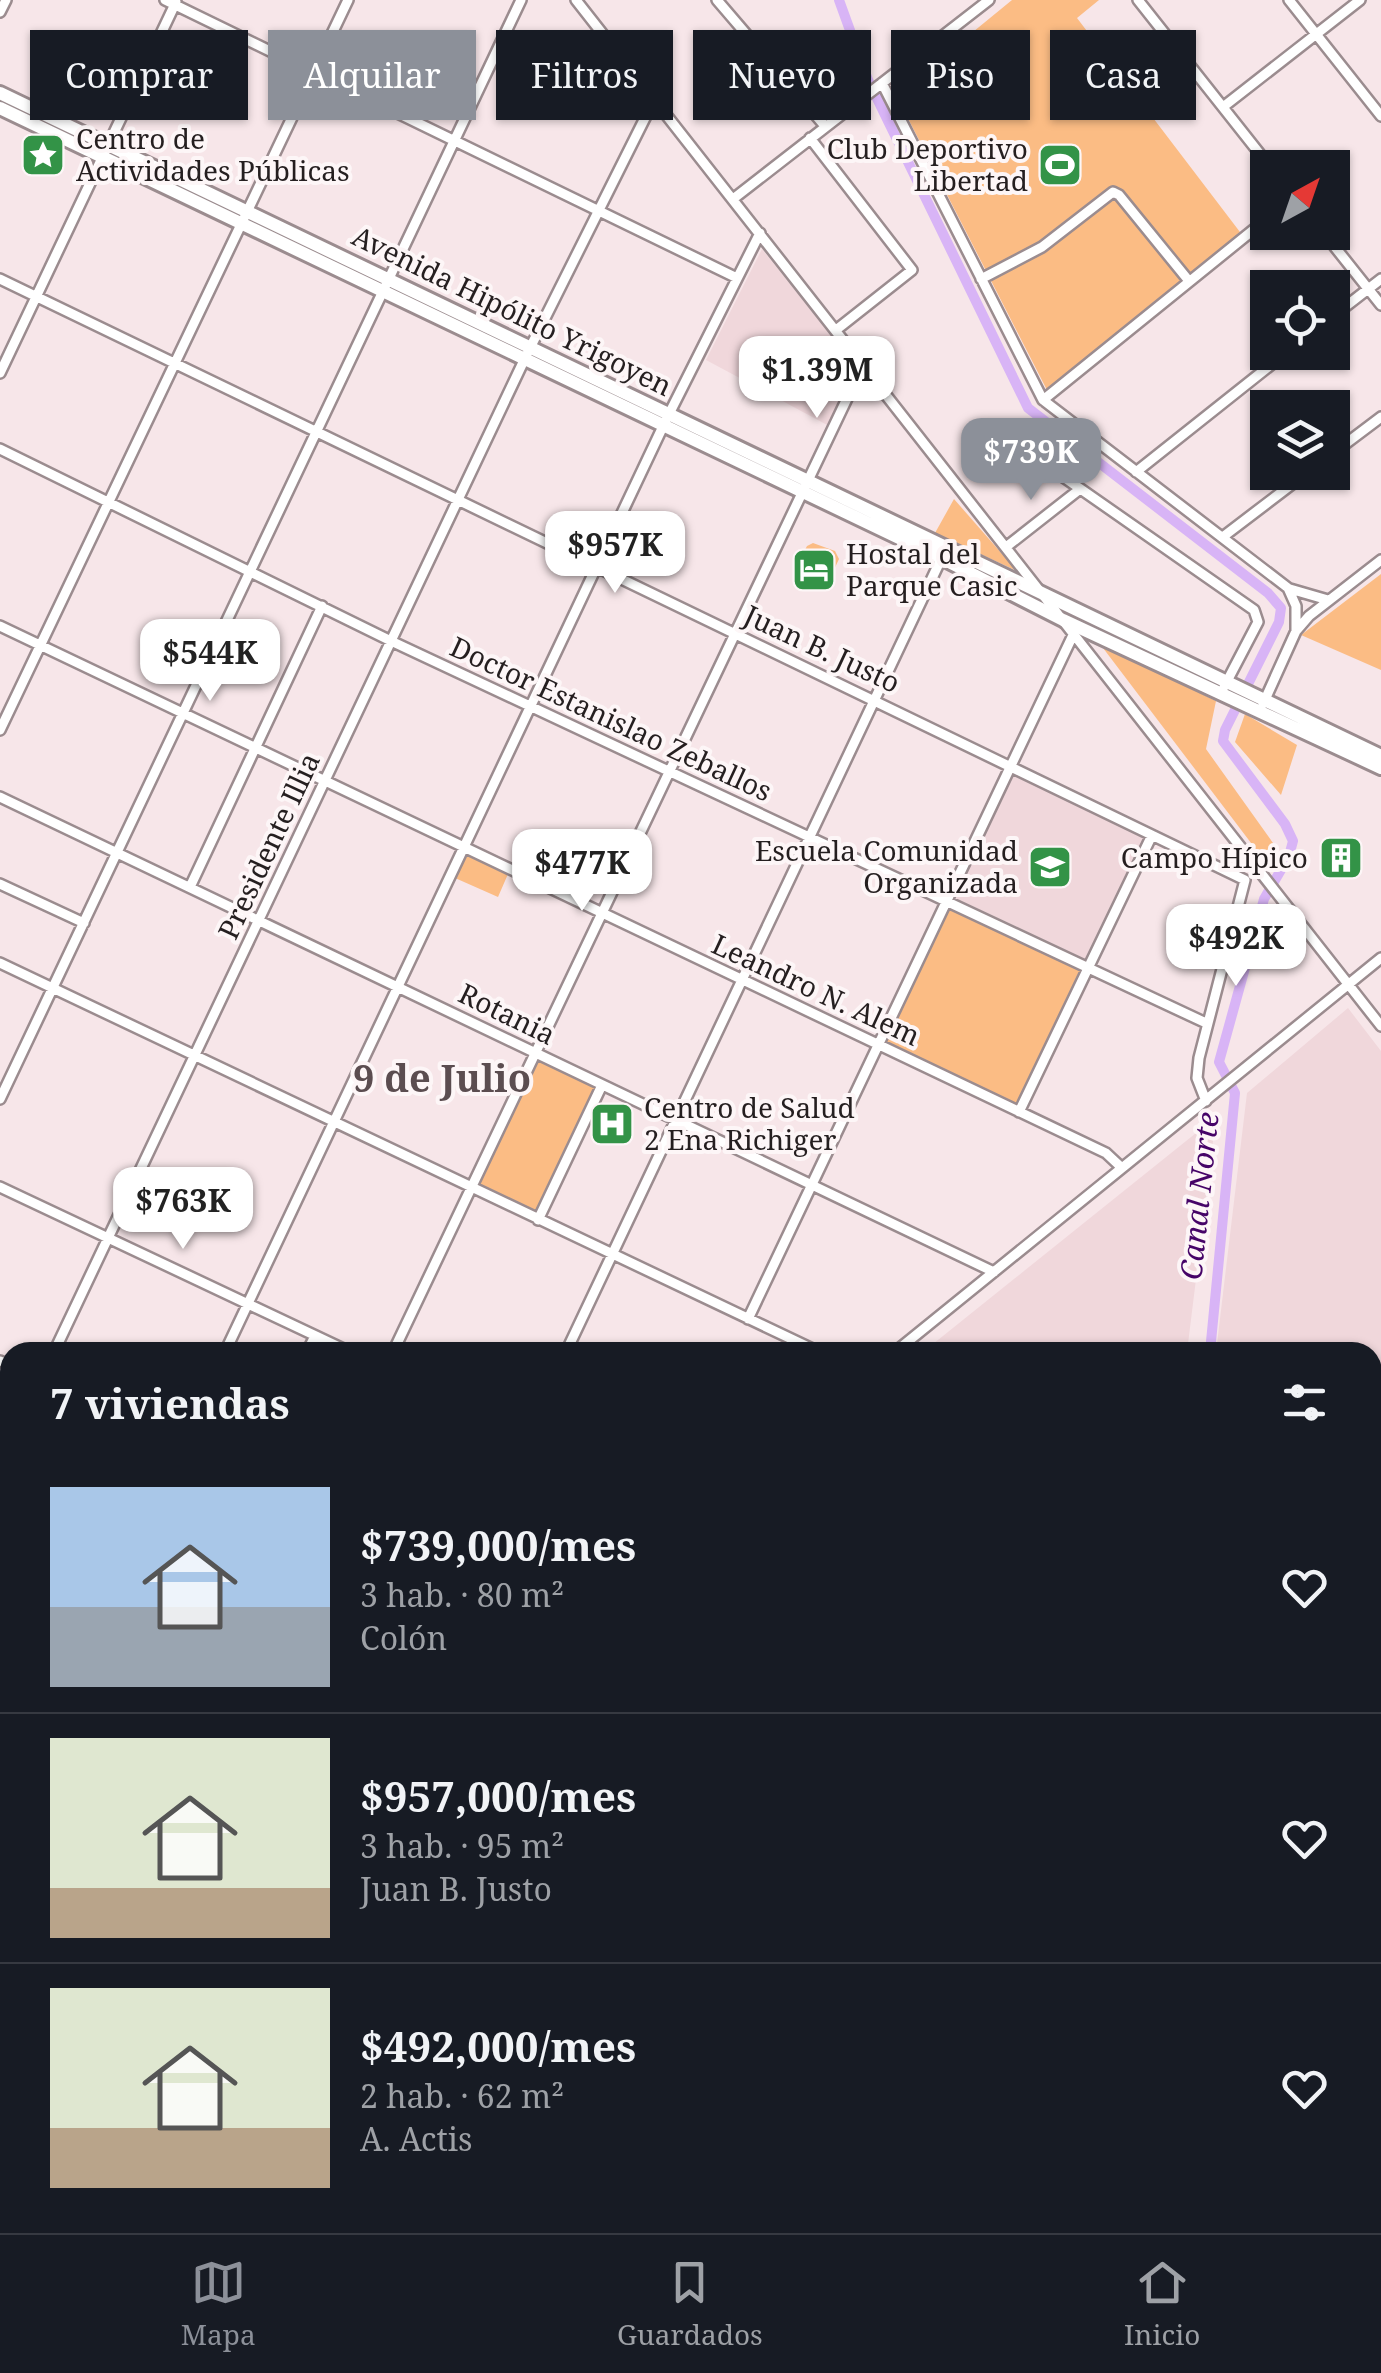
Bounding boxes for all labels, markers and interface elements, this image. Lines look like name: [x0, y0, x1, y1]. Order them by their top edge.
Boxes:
chip: Comprar: [30, 30, 248, 120]
chip: Alquilar: [268, 30, 476, 120]
chip: Filtros: [496, 30, 673, 120]
chip: Nuevo: [693, 30, 871, 120]
chip: Piso: [891, 30, 1030, 120]
chip: Casa: [1050, 30, 1196, 120]
place label: Centro de Actividades Públicas: [76, 119, 350, 189]
place label: Club Deportivo Libertad: [827, 129, 1028, 199]
place icon: Centro de Actividades Públicas: [20, 132, 66, 178]
sports icon: Club Deportivo Libertad: [1037, 142, 1083, 188]
north arrow: [1250, 150, 1350, 250]
map controls: [1250, 150, 1350, 490]
street label: Avenida Hipólito Yrigoyen: [346, 216, 679, 404]
button: locate: [1250, 270, 1350, 370]
pin: $1.39M: [736, 336, 898, 421]
text: $1.39M: [761, 347, 873, 390]
button: layers: [1250, 390, 1350, 490]
pin: $739K: [961, 418, 1101, 503]
text: $739K: [983, 429, 1079, 472]
pin: $957K: [545, 511, 685, 596]
text: $957K: [567, 522, 663, 565]
place label: Hostal del Parque Casic: [846, 534, 1017, 604]
hotel icon: Hostal del Parque Casic: [791, 547, 837, 593]
street label: Juan B. Justo: [737, 595, 907, 701]
pin: $544K: [140, 619, 280, 704]
street label: Doctor Estanislao Zeballos: [444, 627, 778, 809]
text: $544K: [162, 630, 258, 673]
street label: Presidente Illia: [208, 746, 328, 945]
pin: $477K: [512, 829, 652, 914]
place label: Escuela Comunidad Organizada: [755, 831, 1018, 901]
building icon: Campo Hípico: [1318, 835, 1364, 881]
place label: Campo Hípico: [1121, 838, 1308, 876]
text: $477K: [534, 840, 630, 883]
school or university icon: Escuela Comunidad Organizada: [1027, 844, 1073, 890]
pin: $492K: [1166, 904, 1306, 989]
text: $492K: [1188, 915, 1284, 958]
street label: Leandro N. Alem: [706, 924, 927, 1054]
street label: Rotania: [453, 973, 562, 1053]
district label: 9 de Julio: [353, 1051, 531, 1103]
place label: Centro de Salud 2 Ena Richiger: [644, 1088, 855, 1158]
hospital icon: Centro de Salud 2 Ena Richiger: [589, 1101, 635, 1147]
water label: Canal Norte: [1169, 1110, 1228, 1282]
pin: $763K: [113, 1167, 253, 1252]
text: $763K: [135, 1178, 231, 1221]
text: 7 viviendas: [50, 1374, 290, 1431]
icon: filters: [1277, 1375, 1332, 1430]
text: $739,000/mes: [360, 1516, 636, 1573]
icon: home: [130, 1527, 250, 1647]
icon: heart: [1277, 1560, 1332, 1615]
text: 3 hab. · 80 m²: [360, 1573, 564, 1616]
text: Colón: [360, 1616, 447, 1659]
text: $957,000/mes: [360, 1767, 636, 1824]
icon: home: [130, 1778, 250, 1898]
icon: heart: [1277, 1811, 1332, 1866]
text: 3 hab. · 95 m²: [360, 1824, 564, 1867]
text: Juan B. Justo: [360, 1867, 552, 1910]
text: $492,000/mes: [360, 2017, 636, 2074]
icon: home: [130, 2028, 250, 2148]
icon: heart: [1277, 2061, 1332, 2116]
text: 2 hab. · 62 m²: [360, 2074, 564, 2117]
text: A. Actis: [360, 2117, 472, 2160]
tab: Mapa: [181, 2255, 256, 2353]
tab: Guardados: [617, 2255, 763, 2353]
tab: Inicio: [1124, 2255, 1200, 2353]

